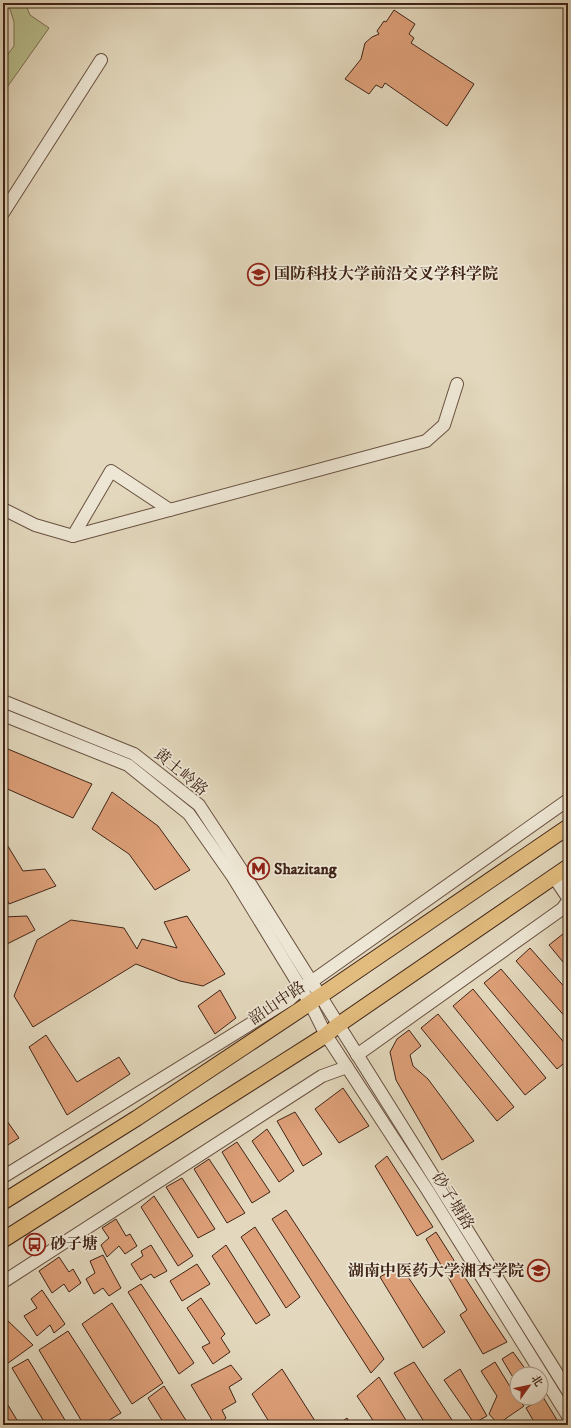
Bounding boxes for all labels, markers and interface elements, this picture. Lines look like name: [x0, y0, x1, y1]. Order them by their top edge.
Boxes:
school or university icon: 国防科技大学前沿交叉学科学院: [245, 261, 271, 287]
place label: 国防科技大学前沿交叉学科学院: [274, 264, 498, 284]
street label: 黄土岭路: [150, 744, 212, 800]
metro station icon: Shazitang: [246, 856, 272, 882]
place label: Shazitang: [274, 859, 338, 879]
street label: 韶山中路: [245, 977, 309, 1029]
street label: 砂子塘路: [428, 1169, 478, 1233]
bus stop icon: 砂子塘: [22, 1231, 48, 1257]
place label: 砂子塘: [50, 1234, 98, 1254]
school or university icon: 湖南中医药大学湘杏学院: [526, 1258, 552, 1284]
place label: 湖南中医药大学湘杏学院: [348, 1261, 524, 1281]
north arrow: [509, 1366, 549, 1406]
text: 北: [528, 1373, 545, 1390]

